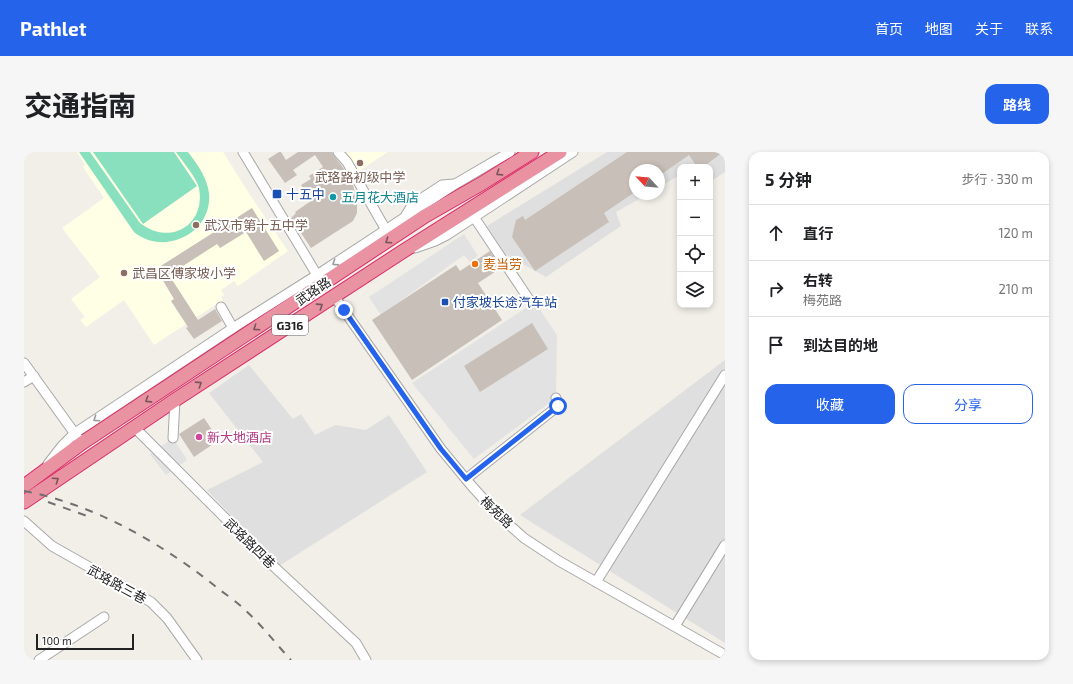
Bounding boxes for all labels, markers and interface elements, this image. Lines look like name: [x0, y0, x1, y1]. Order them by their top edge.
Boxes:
text: Pathlet: [20, 17, 86, 40]
text: 首页: [875, 20, 903, 37]
text: 地图: [925, 20, 953, 37]
text: 关于: [975, 20, 1003, 37]
text: 联系: [1025, 20, 1053, 37]
button: 路线: [985, 84, 1049, 124]
text: 交通指南: [24, 88, 136, 122]
marker: 武珞路初级中学: [355, 158, 365, 168]
north arrow: [629, 164, 665, 200]
map controls: [677, 164, 713, 308]
button: +: [677, 164, 713, 200]
one-way arrow: [496, 168, 503, 176]
place label: 武珞路初级中学: [314, 169, 406, 185]
text: 5 分钟: [765, 169, 812, 189]
text: 步行 · 330 m: [962, 171, 1033, 187]
place label: 十五中: [286, 186, 325, 202]
marker: 十五中: [271, 188, 283, 200]
place label: 五月花大酒店: [341, 189, 419, 205]
marker: 五月花大酒店: [328, 192, 338, 202]
button: −: [677, 200, 713, 236]
place label: 武汉市第十五中学: [204, 217, 308, 233]
marker: 武汉市第十五中学: [191, 220, 201, 230]
icon: ahead: [765, 222, 787, 244]
text: 直行: [803, 224, 833, 242]
text: 120 m: [998, 225, 1033, 241]
one-way arrow: [385, 236, 392, 244]
button: locate: [677, 236, 713, 272]
place label: 麦当劳: [483, 256, 522, 272]
one-way arrow: [332, 258, 339, 266]
marker: 麦当劳: [470, 259, 480, 269]
place label: 武昌区傅家坡小学: [132, 265, 236, 281]
marker: 武昌区傅家坡小学: [119, 268, 129, 278]
text: 右转: [803, 271, 833, 289]
button: layers: [677, 272, 713, 308]
street label: 武珞路: [292, 273, 334, 309]
icon: right: [765, 278, 787, 300]
text: 210 m: [998, 281, 1033, 297]
text: 梅苑路: [803, 292, 842, 308]
place label: 付家坡长途汽车站: [453, 294, 557, 310]
marker: 付家坡长途汽车站: [440, 297, 450, 307]
route end: [335, 301, 353, 319]
one-way arrow: [316, 303, 323, 310]
road number: G316: [272, 315, 308, 335]
one-way arrow: [254, 324, 261, 331]
icon: arrive: [765, 334, 787, 356]
text: 到达目的地: [803, 336, 878, 354]
one-way arrow: [195, 381, 202, 389]
button: 收藏: [765, 384, 895, 424]
button: 分享: [903, 384, 1033, 424]
one-way arrow: [145, 395, 152, 402]
route start: [549, 397, 567, 415]
one-way arrow: [93, 415, 100, 422]
place label: 新大地酒店: [207, 429, 272, 445]
marker: 新大地酒店: [194, 432, 204, 442]
one-way arrow: [52, 477, 59, 485]
street label: 梅苑路: [477, 493, 517, 531]
street label: 武珞路四巷: [221, 515, 279, 571]
street label: 武珞路三巷: [85, 561, 149, 607]
scale bar: [36, 632, 134, 651]
text: 100 m: [42, 634, 72, 647]

